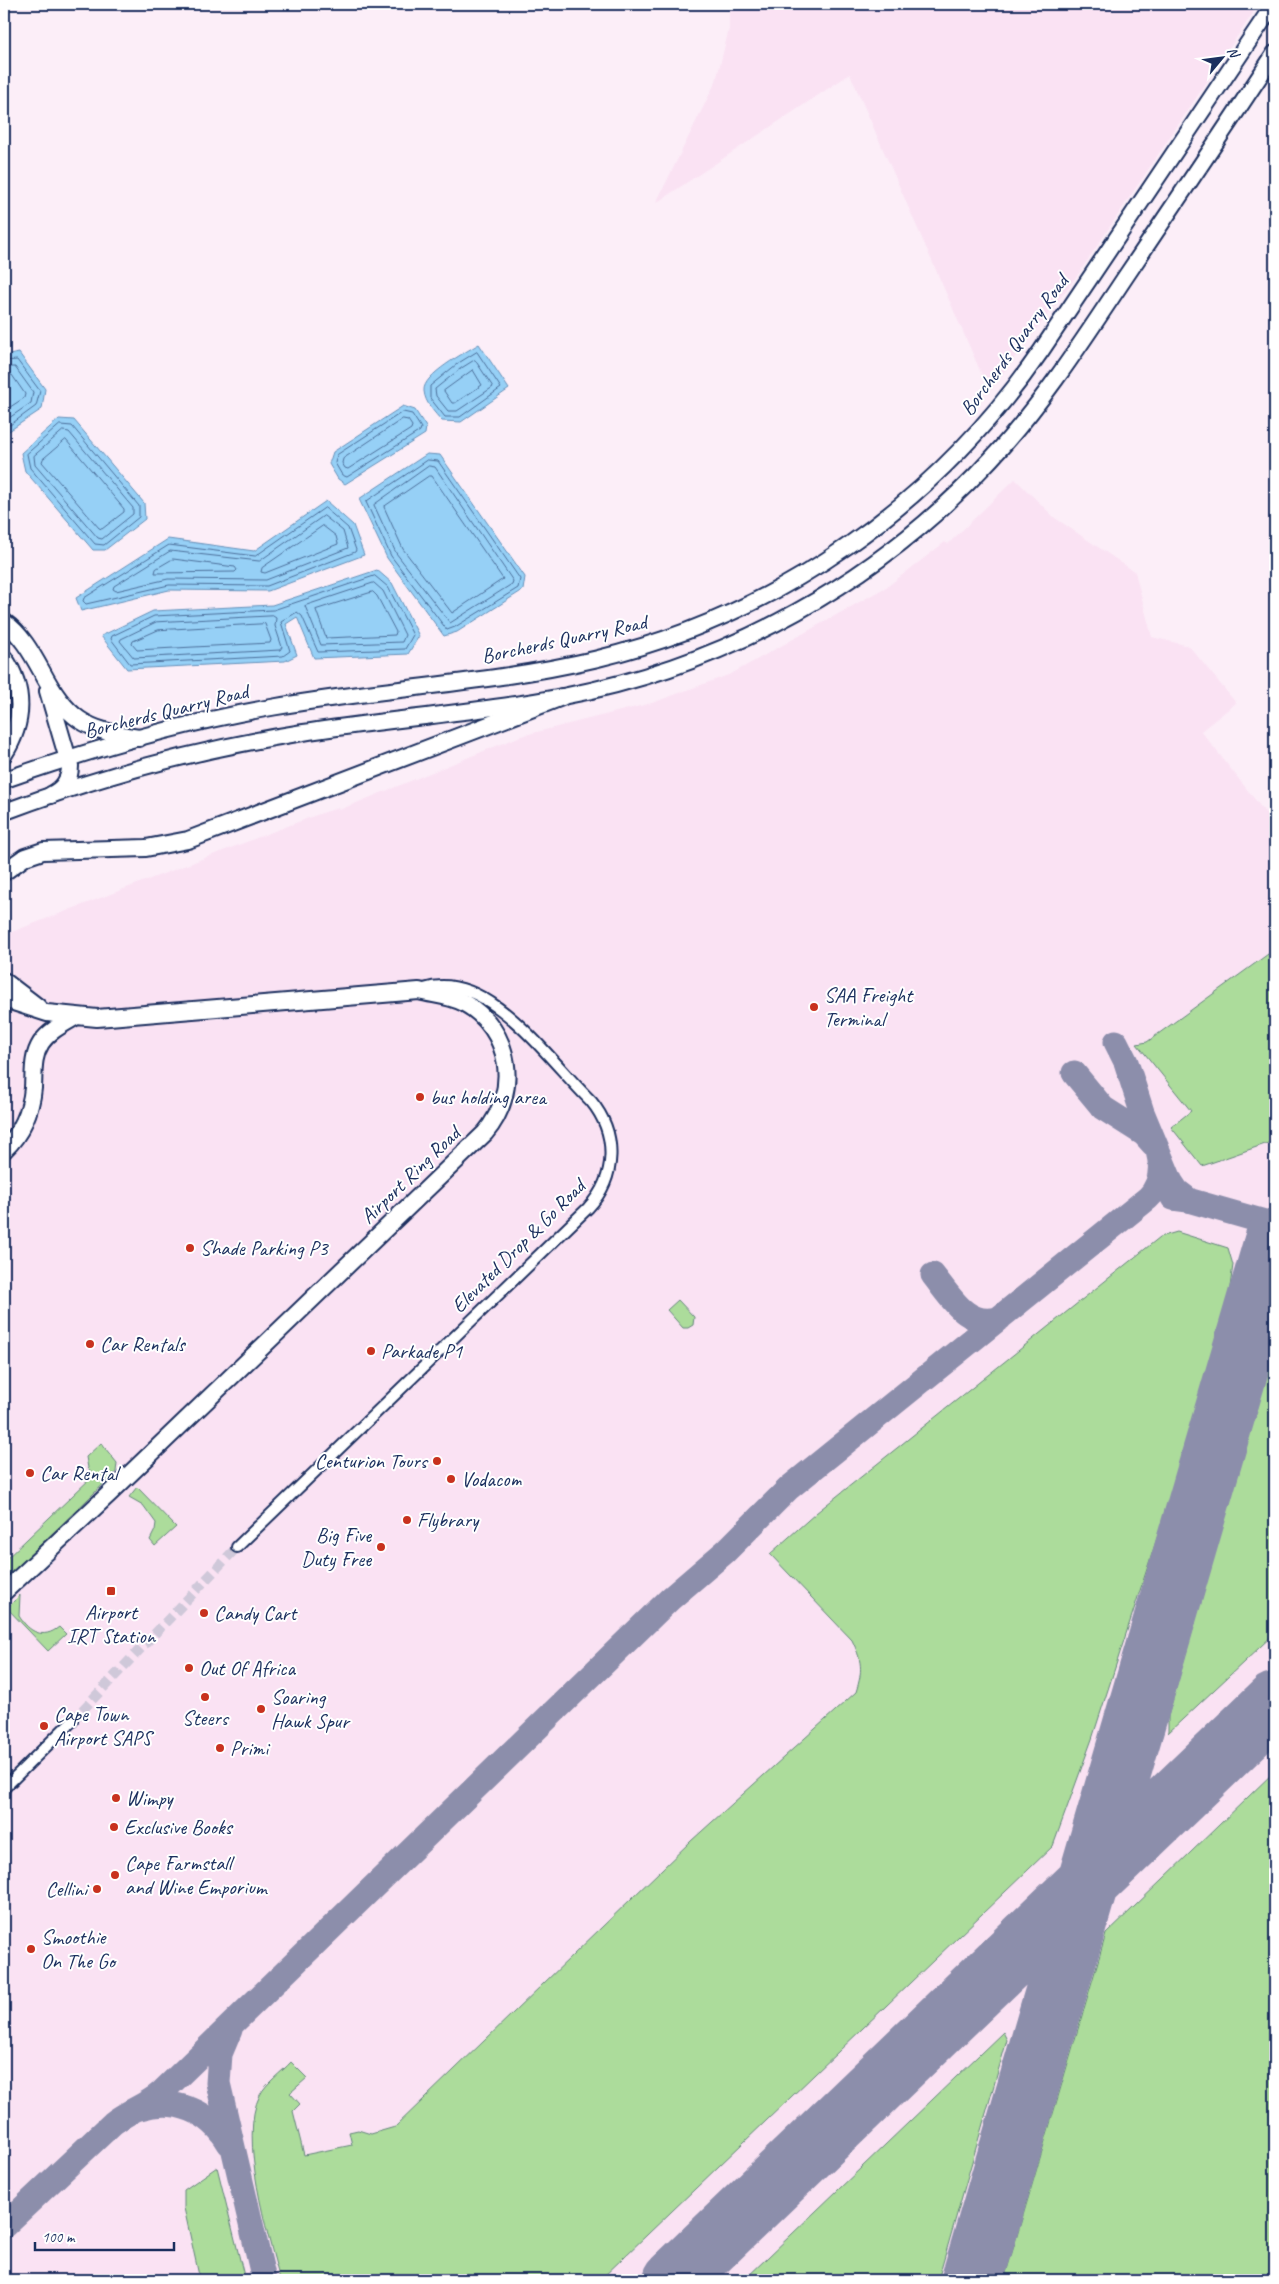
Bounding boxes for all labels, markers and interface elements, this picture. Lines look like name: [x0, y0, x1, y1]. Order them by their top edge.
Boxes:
north arrow: [1196, 32, 1246, 82]
text: N: [1223, 44, 1244, 62]
street label: Borcherds Quarry Road: [954, 266, 1076, 421]
street label: Borcherds Quarry Road: [479, 608, 652, 669]
street label: Borcherds Quarry Road: [81, 677, 254, 744]
place label: SAA Freight Terminal: [824, 982, 914, 1032]
marker: SAA Freight Terminal: [808, 1001, 820, 1013]
place label: bus holding area: [430, 1084, 548, 1110]
marker: bus holding area: [414, 1091, 426, 1103]
street label: Airport Ring Road: [355, 1118, 468, 1229]
street label: Elevated Drop & Go Road: [446, 1171, 593, 1318]
place label: Shade Parking P3: [200, 1235, 329, 1261]
marker: Shade Parking P3: [184, 1242, 196, 1254]
place label: Car Rentals: [100, 1331, 187, 1357]
marker: Car Rentals: [84, 1338, 96, 1350]
place label: Parkade P1: [381, 1338, 464, 1364]
marker: Parkade P1: [365, 1345, 377, 1357]
place label: Centurion Tours: [315, 1448, 429, 1474]
marker: Centurion Tours: [431, 1455, 443, 1467]
place label: Car Rental: [40, 1460, 121, 1486]
place label: Vodacom: [461, 1466, 523, 1492]
marker: Car Rental: [24, 1467, 36, 1479]
marker: Vodacom: [445, 1473, 457, 1485]
place label: Flybrary: [417, 1507, 480, 1533]
marker: Flybrary: [401, 1514, 413, 1526]
place label: Big Five Duty Free: [301, 1522, 372, 1572]
marker: Big Five Duty Free: [375, 1541, 387, 1553]
marker: Airport IRT Station: [105, 1585, 117, 1597]
place label: Airport IRT Station: [67, 1599, 157, 1649]
place label: Candy Cart: [214, 1600, 298, 1626]
marker: Candy Cart: [198, 1607, 210, 1619]
place label: Out Of Africa: [199, 1655, 296, 1681]
marker: Out Of Africa: [183, 1662, 195, 1674]
place label: Soaring Hawk Spur: [271, 1684, 351, 1734]
marker: Steers: [199, 1691, 211, 1703]
place label: Cape Town Airport SAPS: [54, 1701, 154, 1751]
marker: Soaring Hawk Spur: [255, 1703, 267, 1715]
place label: Steers: [182, 1705, 230, 1731]
marker: Cape Town Airport SAPS: [38, 1720, 50, 1732]
place label: Primi: [230, 1735, 271, 1761]
marker: Primi: [214, 1742, 226, 1754]
place label: Wimpy: [126, 1785, 174, 1811]
marker: Wimpy: [110, 1792, 122, 1804]
place label: Exclusive Books: [124, 1814, 234, 1840]
marker: Exclusive Books: [108, 1821, 120, 1833]
place label: Cape Farmstall and Wine Emporium: [125, 1850, 269, 1900]
marker: Cape Farmstall and Wine Emporium: [109, 1869, 121, 1881]
place label: Cellini: [46, 1876, 90, 1902]
marker: Cellini: [91, 1883, 103, 1895]
place label: Smoothie On The Go: [41, 1924, 117, 1974]
marker: Smoothie On The Go: [25, 1943, 37, 1955]
scale bar: [35, 2219, 174, 2251]
text: 100 m: [42, 2228, 76, 2247]

